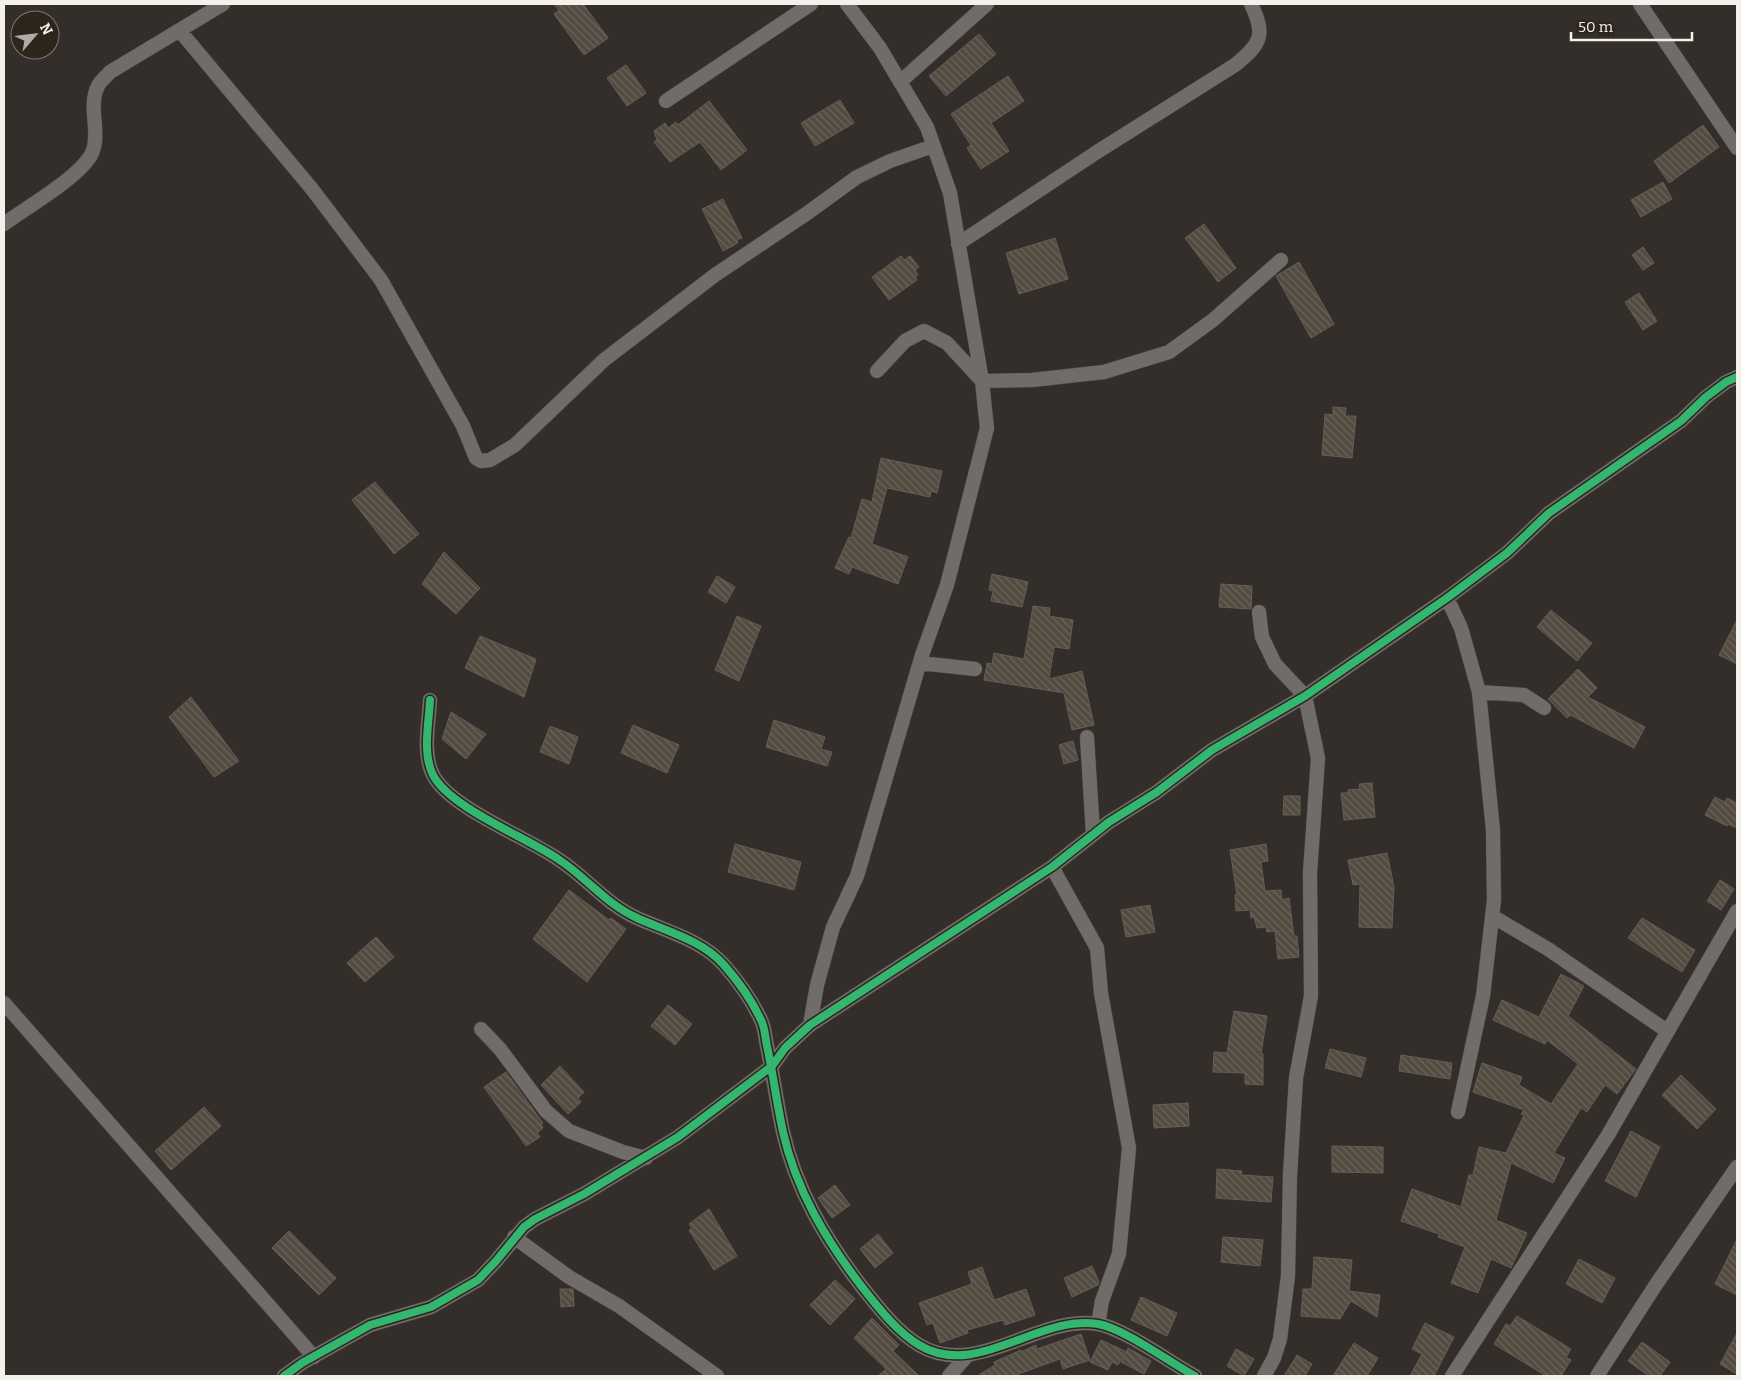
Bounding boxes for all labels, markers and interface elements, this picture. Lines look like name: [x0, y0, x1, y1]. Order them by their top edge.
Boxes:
north arrow: [10, 10, 60, 60]
scale bar: [1571, 10, 1692, 42]
text: 50 m: [1578, 18, 1614, 36]
text: N: [36, 20, 56, 38]

